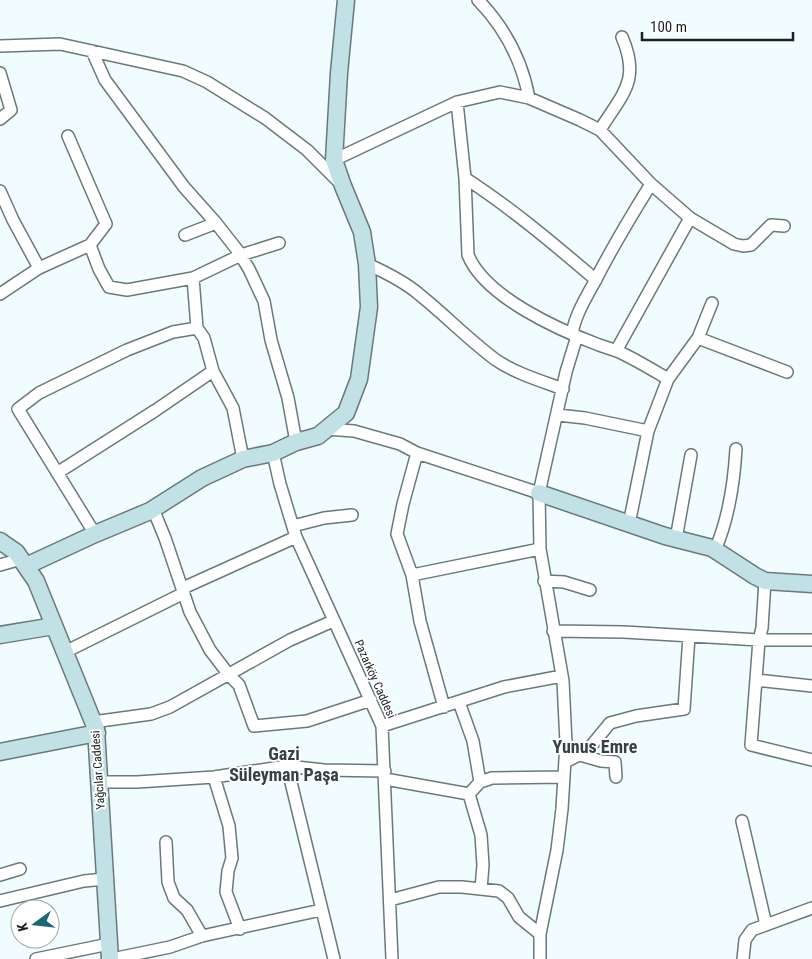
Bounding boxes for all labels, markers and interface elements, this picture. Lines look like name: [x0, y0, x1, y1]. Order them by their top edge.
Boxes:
scale bar: [642, 10, 793, 42]
text: 100 m: [650, 18, 687, 36]
street label: Pazarköy Caddesi: [351, 638, 399, 720]
street label: Yağcılar Caddesi: [88, 730, 108, 810]
district label: Yunus Emre: [553, 736, 638, 757]
district label: Gazi Süleyman Paşa: [229, 743, 339, 785]
north arrow: [10, 899, 60, 949]
text: K: [14, 921, 31, 933]

